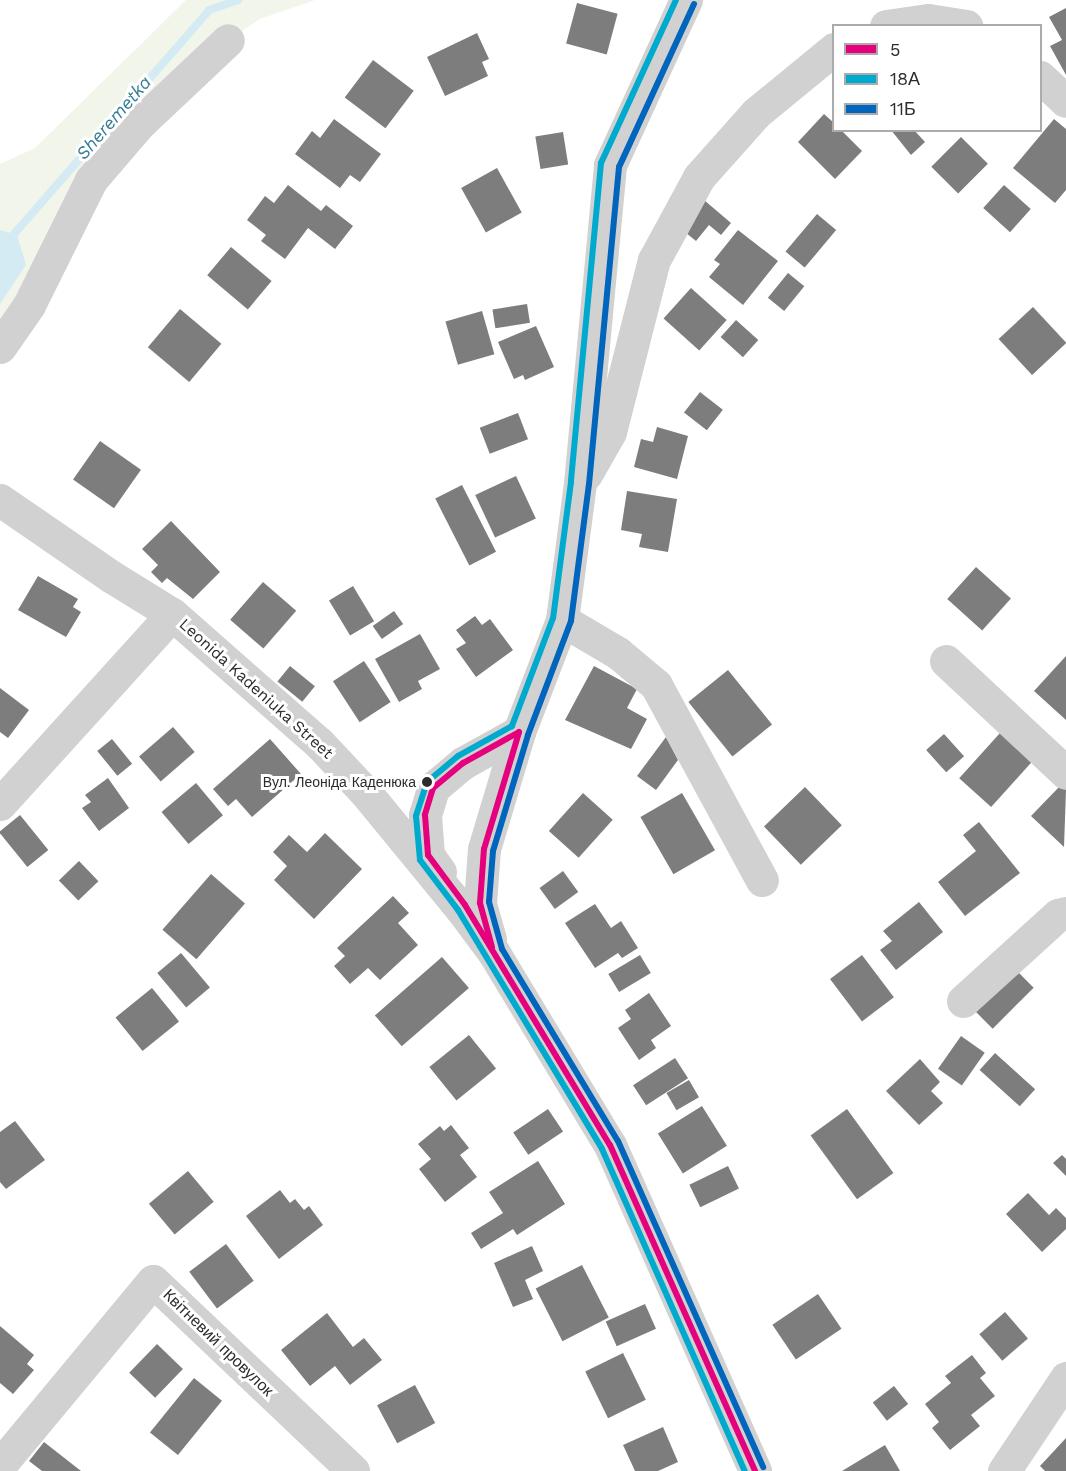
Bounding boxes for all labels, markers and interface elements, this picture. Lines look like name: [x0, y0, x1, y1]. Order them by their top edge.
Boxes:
legend: [832, 24, 1042, 132]
text: 5: [890, 39, 900, 60]
text: 18А: [890, 68, 920, 89]
water label: Sheremetka: [72, 72, 156, 164]
text: 11Б: [890, 98, 916, 119]
street label: Leonida Kadeniuka Street: [175, 615, 337, 763]
place label: Вул. Леоніда Каденюка: [263, 774, 416, 790]
marker: Вул. Леоніда Каденюка: [421, 776, 433, 788]
street label: Квітневий провулок: [159, 1285, 277, 1401]

